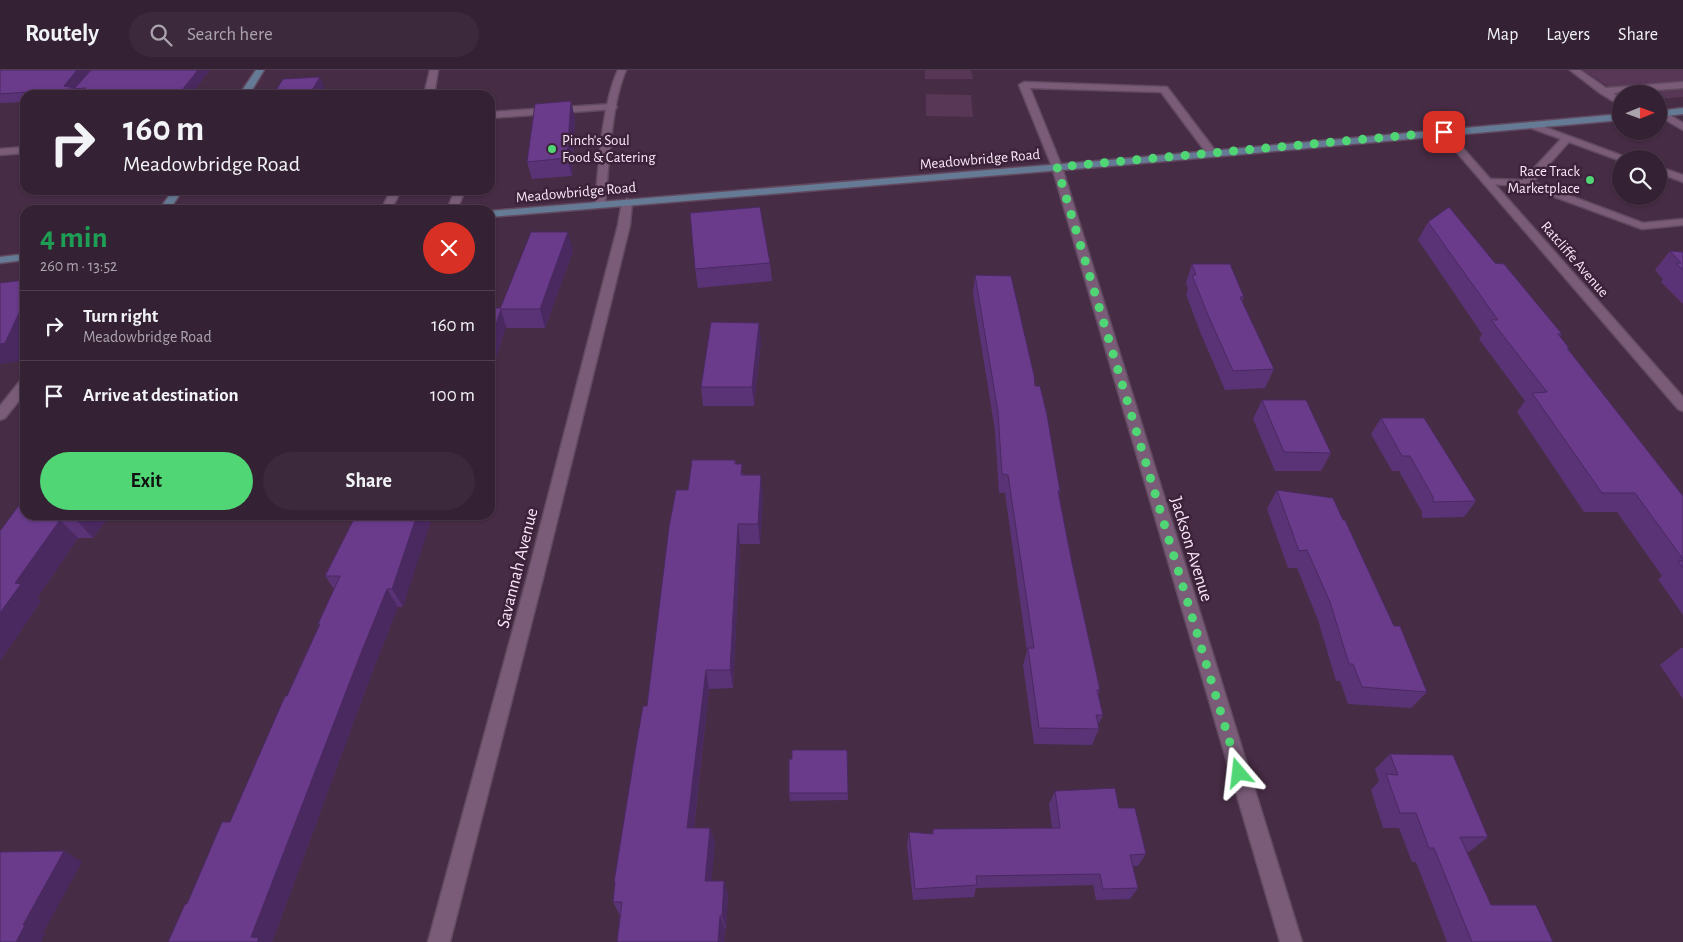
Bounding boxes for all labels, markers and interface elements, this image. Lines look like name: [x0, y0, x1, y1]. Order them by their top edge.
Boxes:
search box: [129, 12, 479, 57]
icon: search: [147, 21, 175, 49]
text: Routely: [25, 22, 99, 46]
text: Search here: [187, 25, 273, 44]
text: Map: [1487, 26, 1518, 44]
text: Layers: [1546, 26, 1590, 44]
text: Share: [1618, 26, 1658, 44]
north arrow: [1612, 85, 1668, 140]
map controls: [1612, 85, 1667, 205]
icon: right: [40, 110, 105, 175]
pin: [1423, 111, 1465, 153]
text: 160 m: [123, 112, 204, 147]
icon: arrive: [1430, 118, 1458, 146]
place label: Pinch's Soul Food & Catering: [562, 133, 656, 165]
marker: Pinch's Soul Food & Catering: [546, 143, 558, 155]
street label: Meadowbridge Road: [919, 147, 1041, 172]
button: search: [1612, 150, 1667, 205]
text: Meadowbridge Road: [123, 153, 300, 175]
place label: Race Track Marketplace: [1507, 164, 1580, 196]
marker: Race Track Marketplace: [1584, 174, 1596, 186]
street label: Meadowbridge Road: [515, 180, 637, 205]
street label: Ratcliffe Avenue: [1538, 219, 1611, 300]
button: close: [423, 222, 475, 274]
text: 4 min: [40, 223, 108, 253]
text: 260 m · 13:52: [40, 258, 117, 274]
text: Turn right: [83, 307, 158, 326]
icon: right: [40, 312, 68, 340]
text: 160 m: [431, 316, 475, 335]
text: Meadowbridge Road: [83, 329, 212, 345]
icon: arrive: [40, 382, 68, 410]
text: Arrive at destination: [83, 386, 239, 405]
text: 100 m: [430, 386, 475, 405]
button: Exit: [40, 452, 253, 510]
button: Share: [263, 452, 475, 510]
street label: Jackson Avenue: [1167, 495, 1216, 604]
street label: Savannah Avenue: [494, 506, 542, 630]
position arrow: [1212, 746, 1264, 798]

